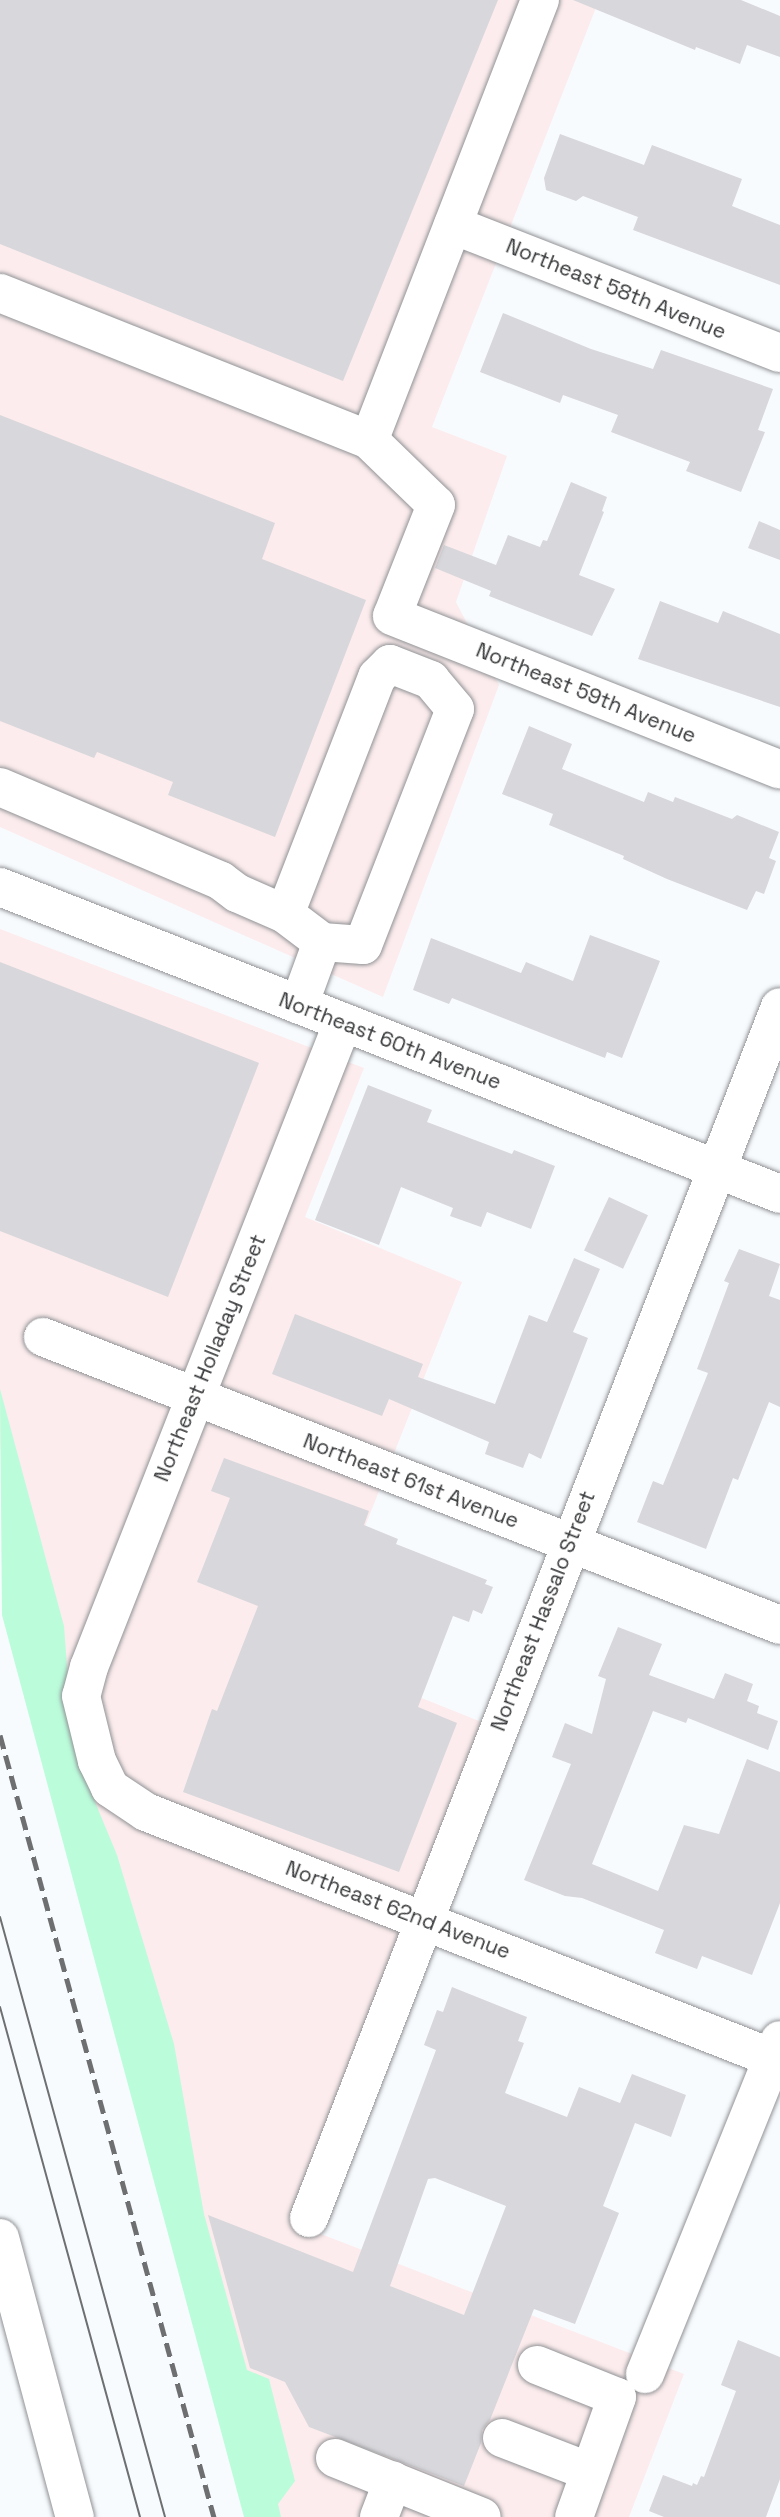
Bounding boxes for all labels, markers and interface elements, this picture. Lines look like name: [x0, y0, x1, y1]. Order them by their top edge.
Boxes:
street label: Northeast 58th Avenue: [502, 233, 730, 345]
street label: Northeast 59th Avenue: [472, 637, 700, 749]
street label: Northeast 60th Avenue: [275, 987, 505, 1095]
street label: Northeast Holladay Street: [149, 1231, 271, 1485]
street label: Northeast 61st Avenue: [299, 1428, 523, 1534]
street label: Northeast Hassalo Street: [485, 1487, 601, 1735]
street label: Northeast 62nd Avenue: [282, 1855, 514, 1965]

